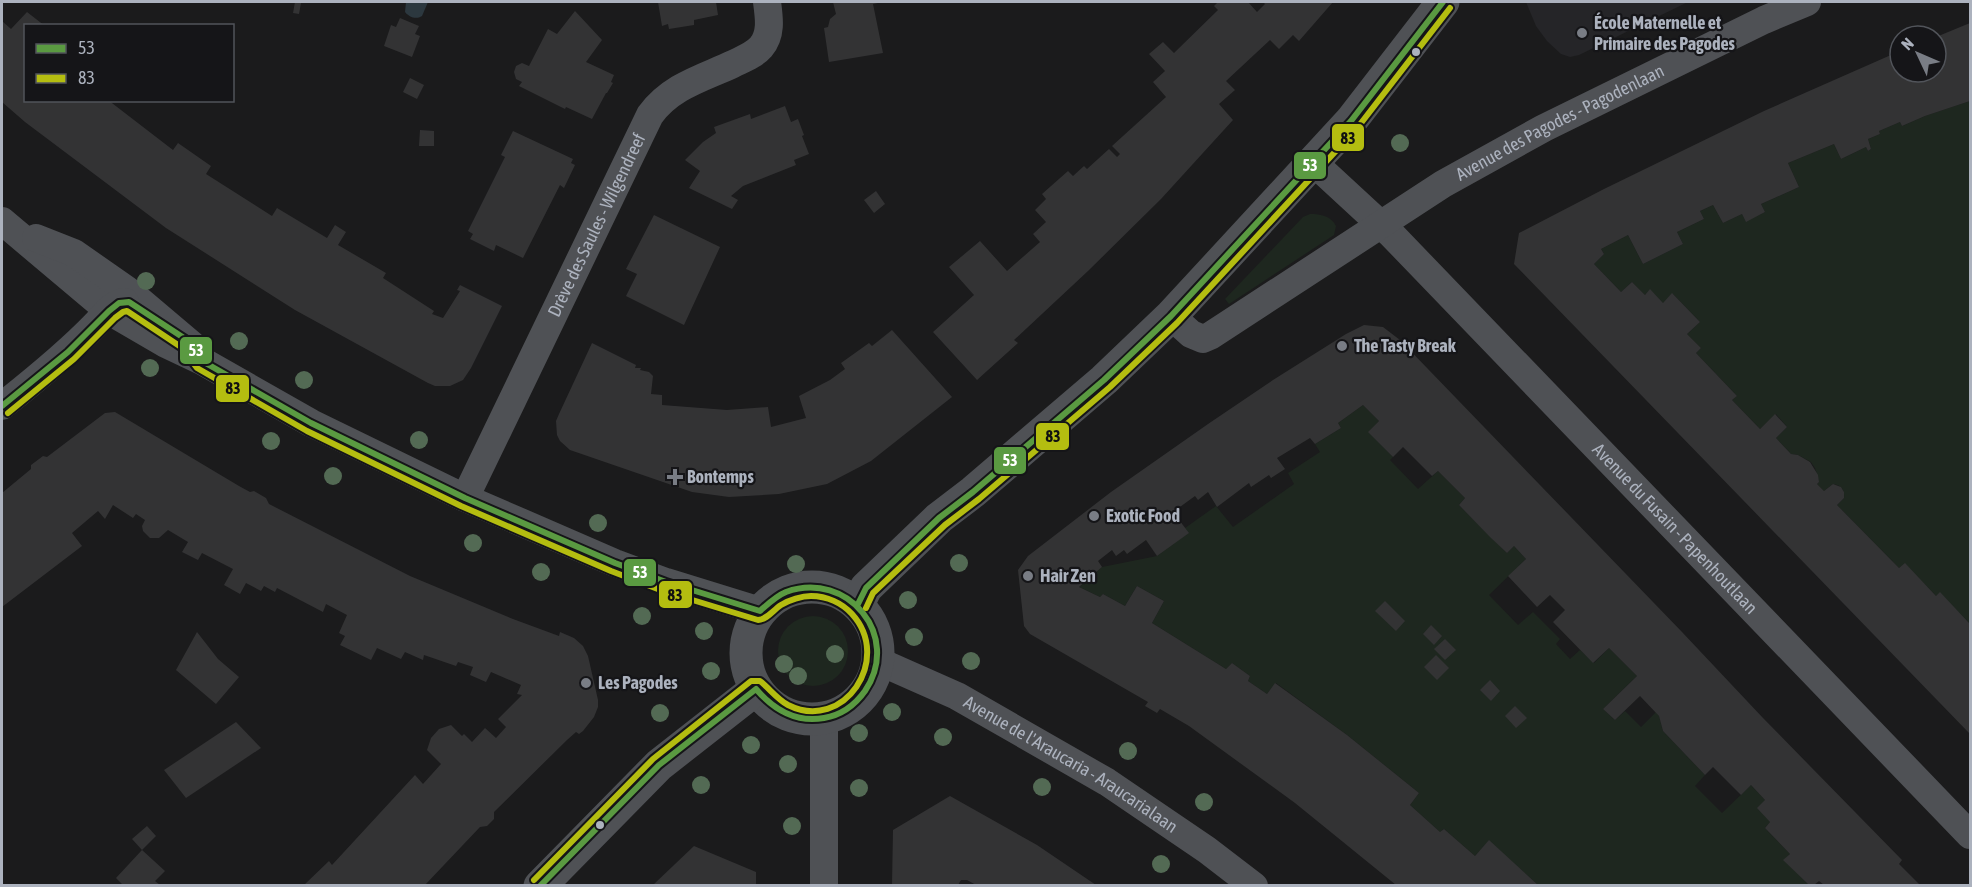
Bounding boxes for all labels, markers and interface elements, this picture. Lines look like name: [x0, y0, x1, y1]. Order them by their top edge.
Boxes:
place label: École Maternelle et Primaire des Pagodes: [1594, 12, 1736, 54]
legend: [24, 24, 234, 102]
north arrow: [1888, 24, 1948, 84]
marker: École Maternelle et Primaire des Pagodes: [1575, 26, 1589, 40]
text: N: [1897, 34, 1917, 53]
text: 53: [78, 37, 95, 58]
unlabelled marker: [1410, 46, 1422, 58]
street label: Avenue des Pagodes - Pagodenlaan: [1452, 60, 1667, 185]
text: 83: [78, 67, 95, 88]
line badge: 83: [1331, 123, 1365, 152]
text: 83: [1340, 129, 1356, 147]
street label: Drève des Saules - Wilgendreef: [543, 130, 650, 320]
line badge: 53: [1293, 151, 1327, 180]
text: 53: [1302, 156, 1318, 174]
place label: The Tasty Break: [1354, 335, 1457, 356]
line badge: 53: [179, 336, 213, 365]
marker: The Tasty Break: [1335, 339, 1349, 353]
text: 53: [188, 341, 204, 359]
line badge: 83: [215, 374, 250, 403]
text: 83: [225, 379, 241, 397]
line badge: 83: [1035, 422, 1070, 451]
text: 83: [1045, 427, 1061, 445]
street label: Avenue du Fusain - Papenhoutlaan: [1588, 439, 1762, 618]
line badge: 53: [993, 446, 1027, 475]
text: 53: [1002, 451, 1018, 469]
place label: Bontemps: [687, 466, 754, 487]
marker: Bontemps: [668, 470, 682, 484]
place label: Exotic Food: [1106, 505, 1180, 526]
marker: Exotic Food: [1087, 509, 1101, 523]
line badge: 53: [623, 558, 657, 587]
text: 53: [632, 563, 648, 581]
place label: Hair Zen: [1040, 565, 1096, 586]
marker: Hair Zen: [1021, 569, 1035, 583]
line badge: 83: [658, 580, 693, 609]
text: 83: [667, 586, 683, 604]
place label: Les Pagodes: [598, 672, 678, 693]
marker: Les Pagodes: [579, 676, 593, 690]
street label: Avenue de l'Araucaria - Araucarialaan: [960, 691, 1182, 837]
unlabelled marker: [594, 819, 606, 831]

